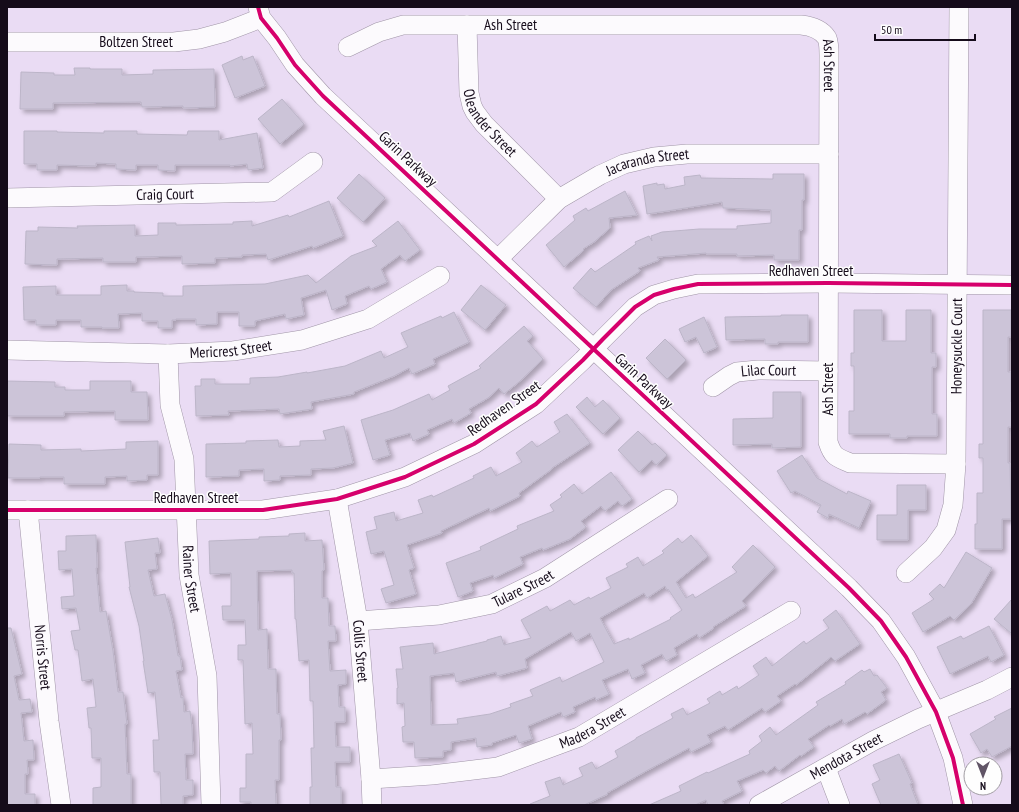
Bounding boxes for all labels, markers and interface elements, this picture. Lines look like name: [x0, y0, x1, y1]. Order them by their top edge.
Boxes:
street label: Ash Street: [484, 15, 537, 34]
scale bar: [875, 16, 975, 42]
text: 50 m: [881, 22, 902, 37]
street label: Boltzen Street: [99, 32, 173, 51]
street label: Ash Street: [819, 37, 839, 92]
street label: Oleander Street: [459, 87, 521, 161]
street label: Garin Parkway: [375, 127, 442, 191]
street label: Jacaranda Street: [602, 144, 690, 180]
street label: Craig Court: [136, 184, 194, 204]
street label: Redhaven Street: [769, 261, 853, 280]
street label: Honeysuckle Court: [946, 298, 966, 394]
street label: Mericrest Street: [189, 335, 273, 362]
street label: Garin Parkway: [611, 349, 678, 413]
street label: Lilac Court: [740, 360, 796, 381]
street label: Ash Street: [818, 363, 837, 416]
street label: Redhaven Street: [464, 376, 544, 440]
street label: Redhaven Street: [154, 488, 238, 507]
street label: Rainer Street: [179, 545, 205, 614]
street label: Tulare Street: [489, 565, 557, 611]
street label: Collis Street: [349, 619, 373, 683]
street label: Norris Street: [30, 624, 56, 691]
street label: Madera Street: [556, 702, 629, 753]
street label: Mendota Street: [807, 728, 885, 783]
north arrow: [963, 756, 1003, 796]
text: N: [980, 779, 986, 793]

